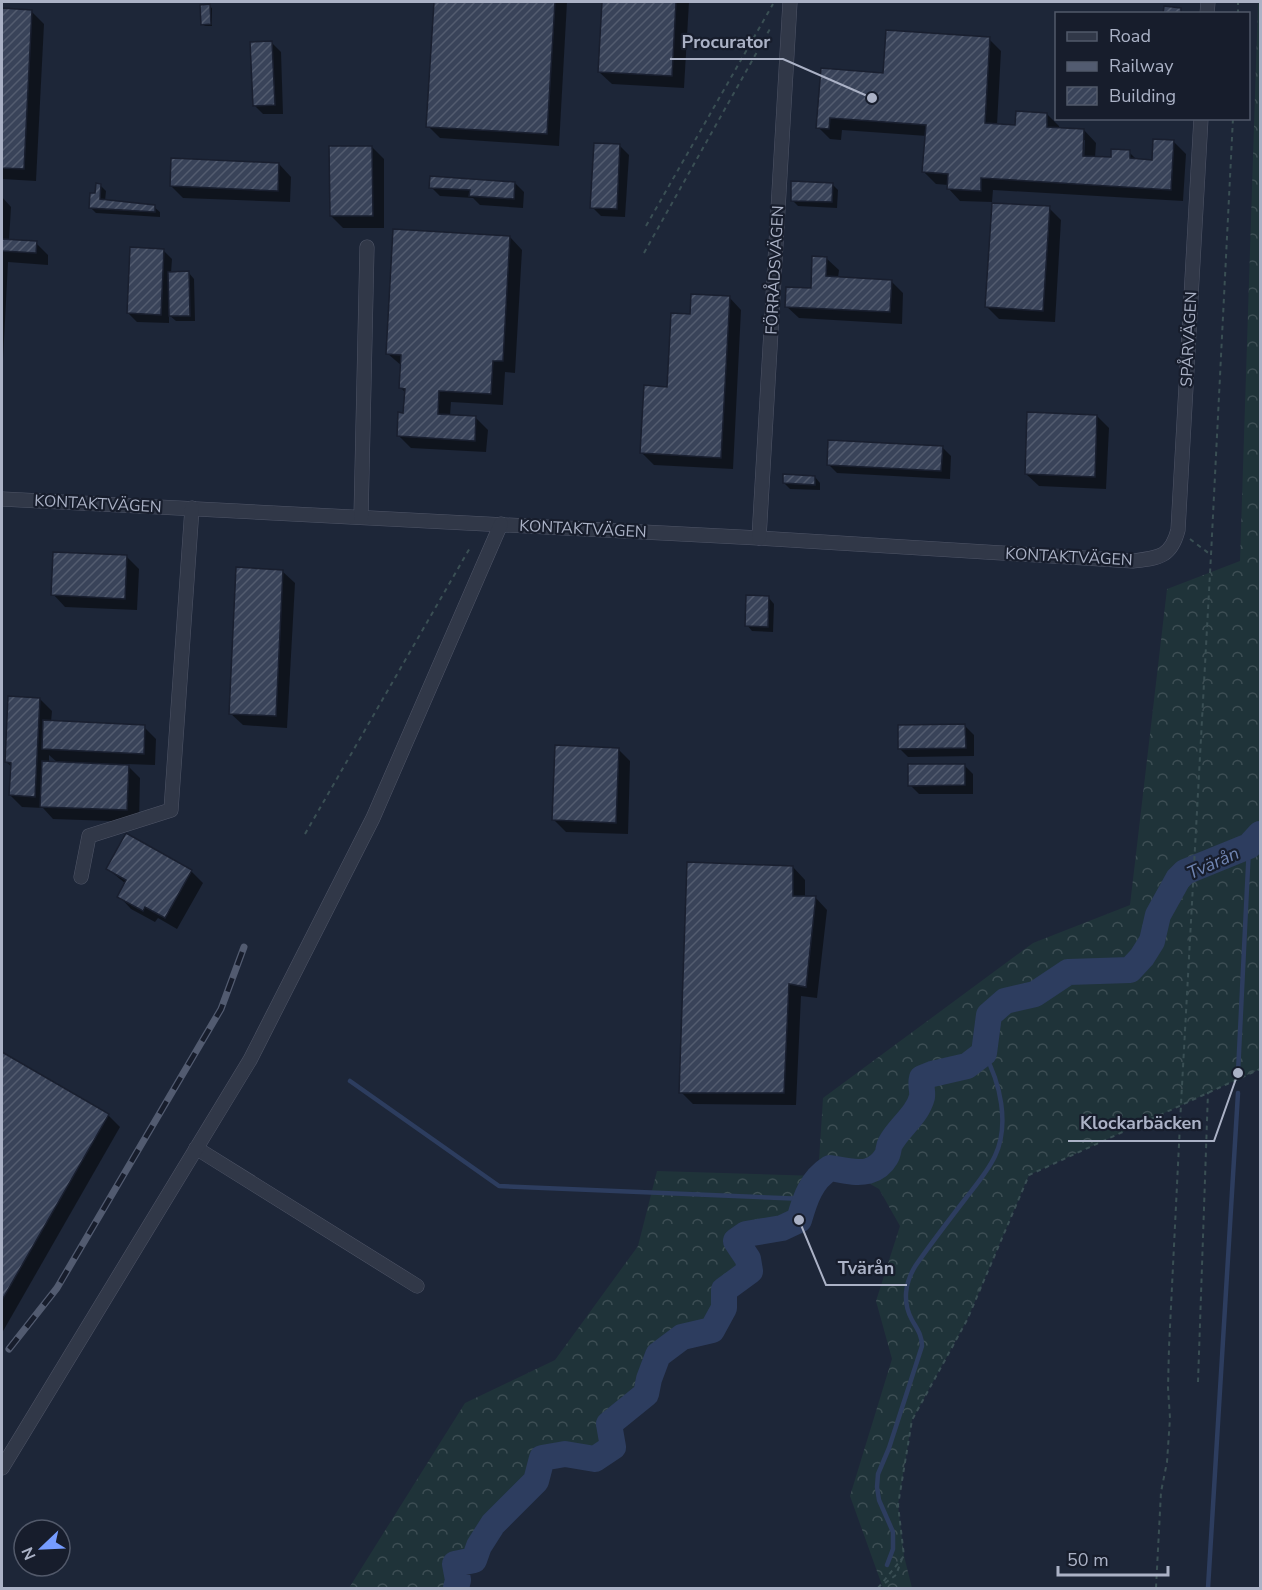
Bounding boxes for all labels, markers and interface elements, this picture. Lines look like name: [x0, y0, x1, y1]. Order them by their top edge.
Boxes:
legend: [1055, 12, 1250, 120]
callout: Procurator: [670, 23, 783, 59]
text: Road: [1109, 24, 1151, 48]
text: Procurator: [682, 30, 770, 54]
text: Railway: [1109, 54, 1174, 78]
text: Building: [1109, 84, 1176, 108]
street label: FÖRRÅDSVÄGEN: [761, 205, 789, 335]
street label: SPÅRVÄGEN: [1176, 291, 1202, 387]
street label: KONTAKTVÄGEN: [34, 490, 162, 518]
street label: KONTAKTVÄGEN: [519, 515, 647, 543]
street label: KONTAKTVÄGEN: [1005, 543, 1133, 571]
water label: Tvärån: [1183, 841, 1243, 885]
callout: Klockarbäcken: [1068, 1105, 1214, 1141]
text: Klockarbäcken: [1080, 1111, 1202, 1135]
callout: Tvärån: [826, 1249, 907, 1285]
text: Tvärån: [838, 1256, 894, 1280]
north arrow: [12, 1518, 72, 1578]
scale bar: [1058, 1539, 1168, 1577]
text: N: [17, 1544, 42, 1563]
text: 50 m: [1067, 1548, 1109, 1572]

